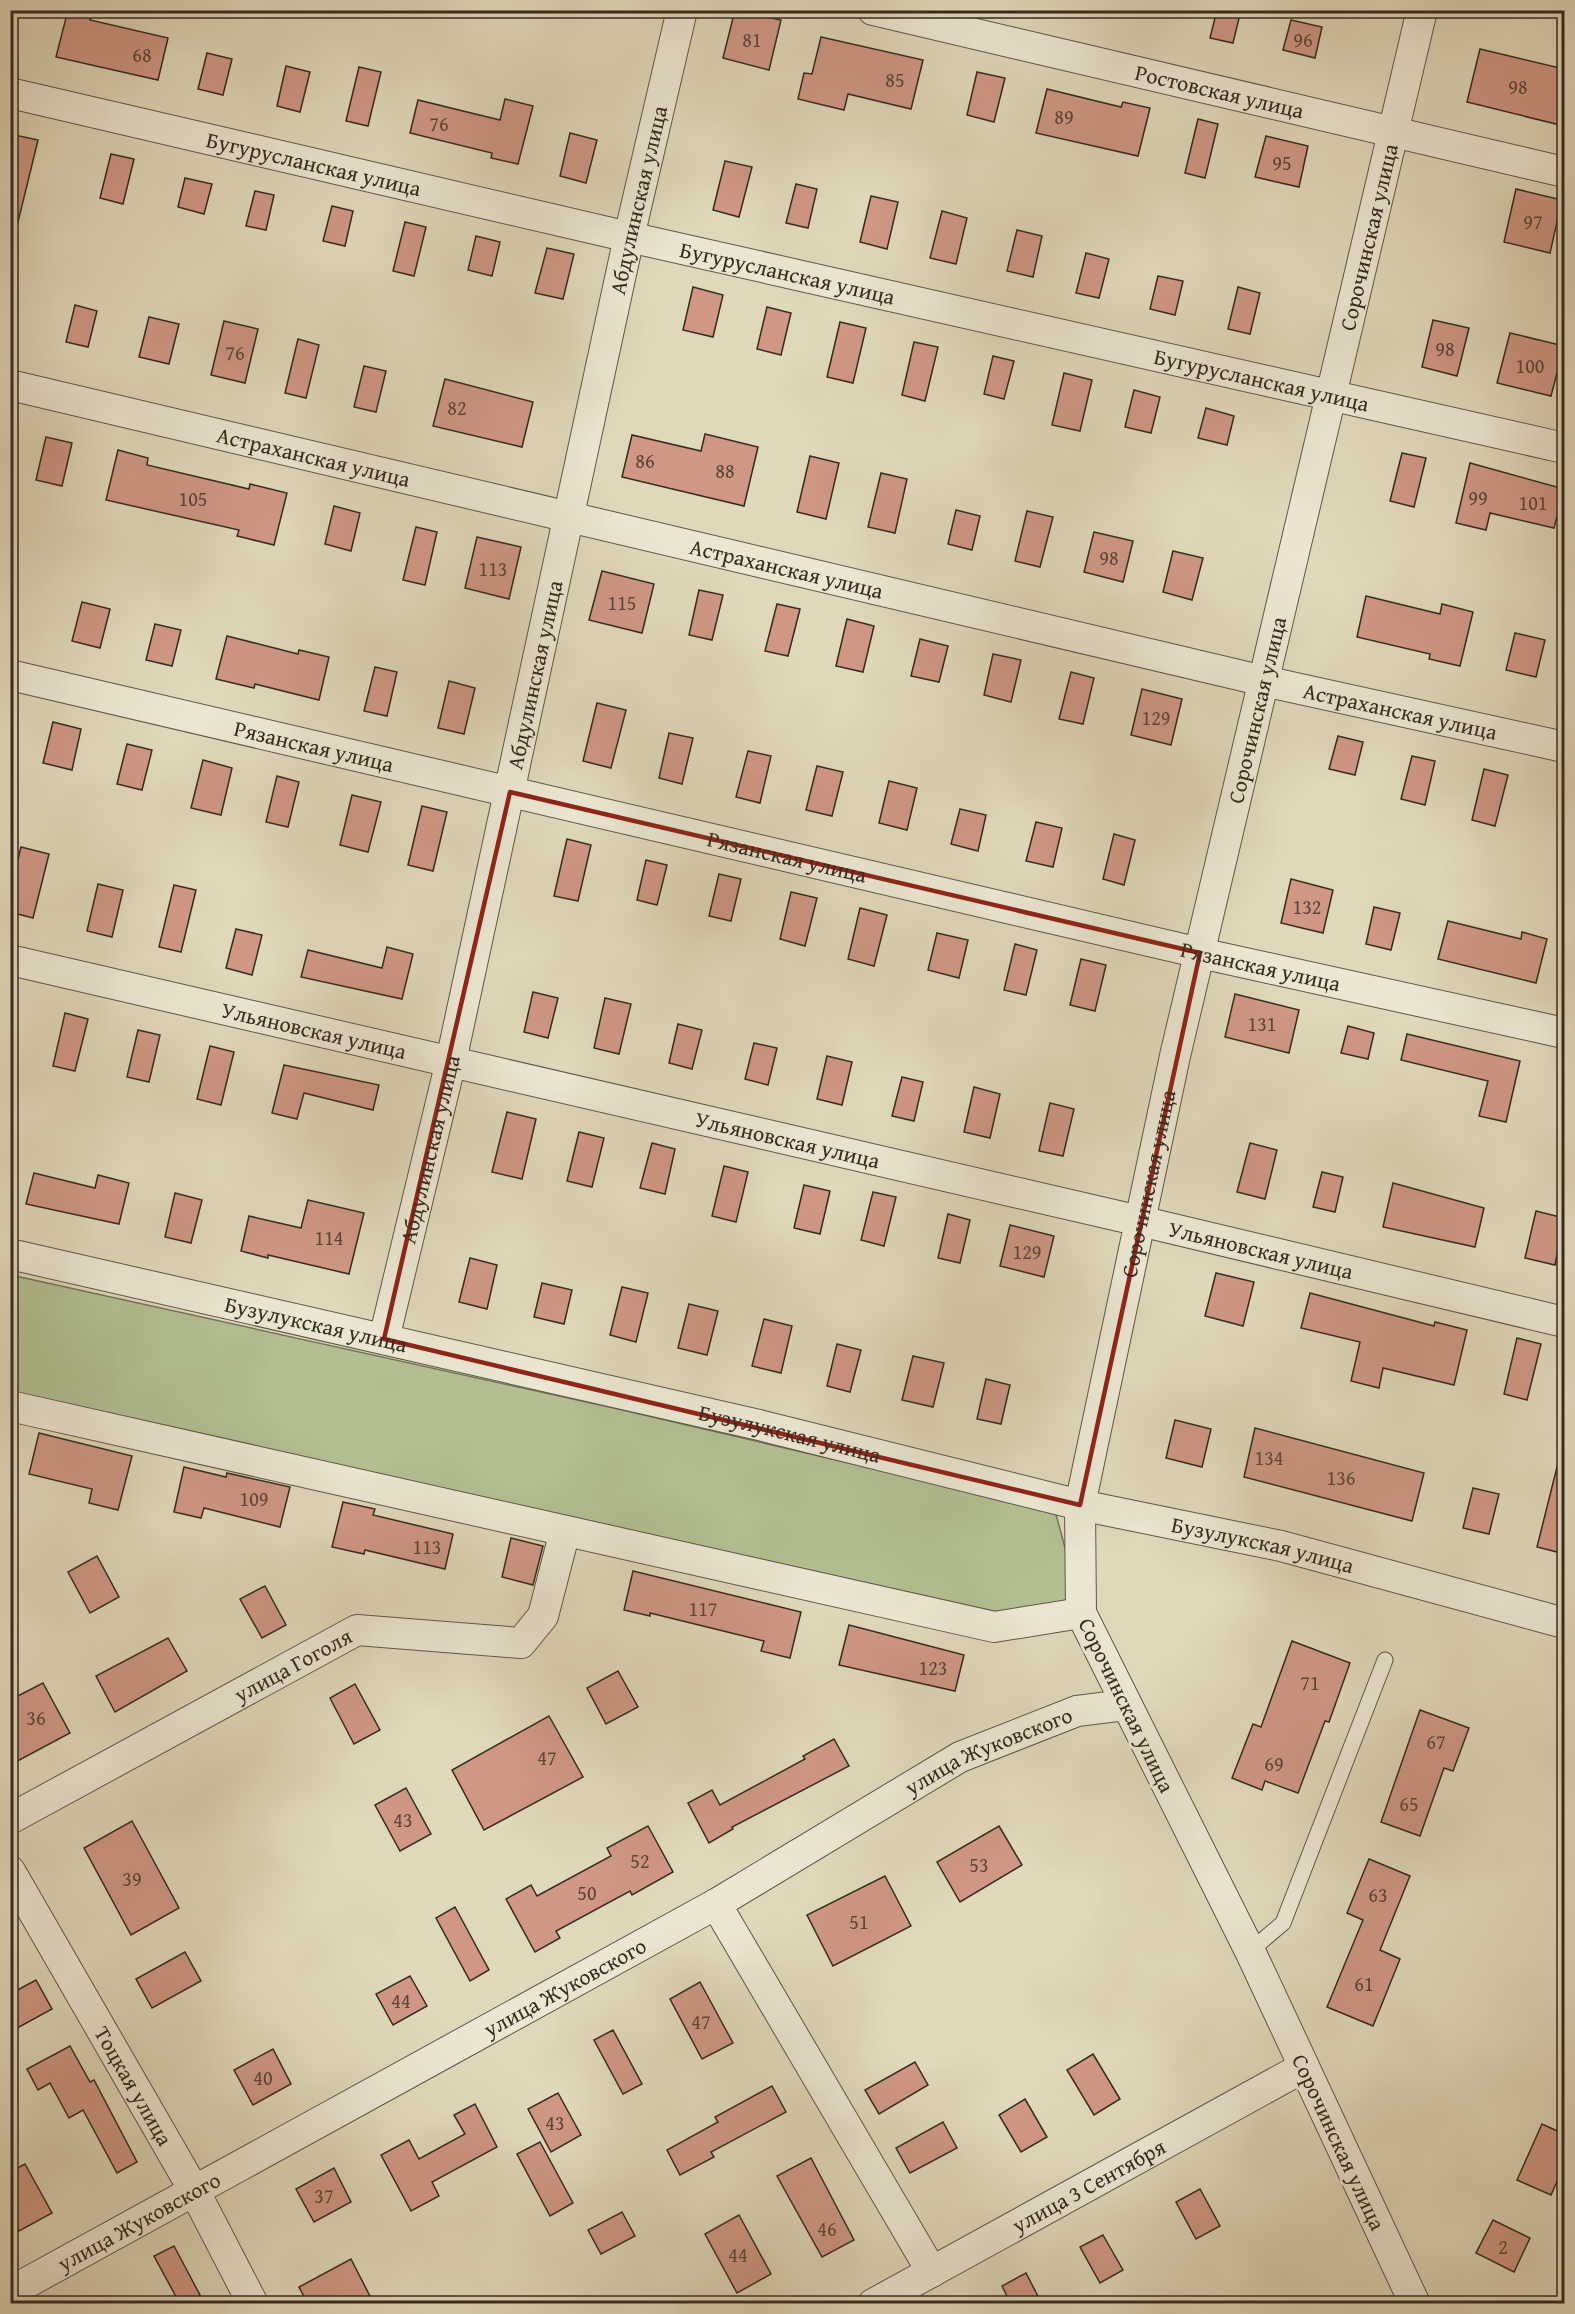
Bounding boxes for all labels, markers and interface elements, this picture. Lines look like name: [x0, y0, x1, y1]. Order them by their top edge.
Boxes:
house number: 81: [742, 25, 762, 54]
house number: 96: [1293, 25, 1313, 54]
house number: 68: [132, 40, 152, 69]
street label: Ростовская улица: [1132, 56, 1308, 127]
house number: 85: [885, 65, 905, 94]
house number: 98: [1508, 72, 1528, 101]
street label: Абдулинская улица: [601, 102, 675, 298]
house number: 89: [1054, 102, 1074, 131]
house number: 76: [429, 109, 449, 138]
street label: Бугурусланская улица: [203, 123, 425, 204]
street label: Сорочинская улица: [1331, 140, 1406, 334]
house number: 95: [1272, 148, 1292, 177]
house number: 97: [1523, 207, 1543, 236]
street label: Бугурусланская улица: [677, 233, 899, 313]
house number: 98: [1435, 334, 1455, 363]
house number: 76: [225, 338, 245, 367]
street label: Бугурусланская улица: [1151, 340, 1373, 420]
house number: 100: [1516, 351, 1544, 380]
house number: 82: [447, 393, 467, 422]
street label: Астраханская улица: [214, 418, 414, 495]
house number: 86: [635, 446, 655, 475]
house number: 88: [715, 456, 735, 485]
house number: 99: [1468, 483, 1488, 512]
house number: 105: [179, 484, 207, 513]
house number: 101: [1519, 488, 1547, 517]
street label: Астраханская улица: [687, 530, 887, 607]
house number: 98: [1099, 543, 1119, 572]
house number: 113: [479, 554, 507, 583]
street label: Абдулинская улица: [498, 577, 571, 773]
house number: 115: [608, 588, 636, 617]
street label: Сорочинская улица: [1219, 613, 1294, 807]
street label: Астраханская улица: [1300, 674, 1501, 748]
house number: 129: [1142, 703, 1170, 732]
street label: Рязанская улица: [231, 712, 397, 780]
street label: Рязанская улица: [704, 822, 871, 891]
house number: 132: [1293, 892, 1321, 921]
street label: Рязанская улица: [1177, 933, 1344, 1000]
street label: Ульяновская улица: [218, 993, 410, 1067]
house number: 131: [1248, 1009, 1276, 1038]
street label: Абдулинская улица: [392, 1052, 468, 1247]
street label: Сорочинская улица: [1113, 1086, 1184, 1280]
street label: Ульяновская улица: [692, 1103, 884, 1177]
street label: Ульяновская улица: [1165, 1212, 1357, 1287]
house number: 114: [315, 1223, 343, 1252]
house number: 129: [1013, 1237, 1041, 1266]
street label: Бузулукская улица: [222, 1288, 411, 1360]
street label: Бузулукская улица: [695, 1396, 885, 1471]
house number: 134: [1255, 1443, 1283, 1472]
house number: 136: [1327, 1463, 1355, 1492]
house number: 109: [240, 1484, 268, 1513]
street label: Бузулукская улица: [1169, 1508, 1358, 1581]
house number: 113: [413, 1532, 441, 1561]
house number: 117: [689, 1594, 717, 1623]
street label: Сорочинская улица: [1071, 1612, 1183, 1798]
street label: улица Гоголя: [227, 1620, 358, 1711]
house number: 123: [919, 1653, 947, 1682]
house number: 71: [1300, 1668, 1320, 1697]
street label: улица Жуковского: [898, 1698, 1077, 1803]
house number: 36: [26, 1703, 46, 1732]
house number: 67: [1426, 1727, 1446, 1756]
house number: 47: [537, 1743, 557, 1772]
house number: 69: [1264, 1749, 1284, 1778]
house number: 65: [1399, 1789, 1419, 1818]
house number: 43: [393, 1805, 413, 1834]
house number: 52: [630, 1846, 650, 1875]
house number: 53: [969, 1850, 989, 1879]
house number: 39: [122, 1864, 142, 1893]
house number: 50: [577, 1878, 597, 1907]
house number: 63: [1368, 1880, 1388, 1909]
house number: 51: [849, 1907, 869, 1936]
street label: улица Жуковского: [477, 1929, 652, 2045]
house number: 61: [1354, 1969, 1374, 1998]
house number: 44: [391, 1986, 411, 2015]
house number: 47: [691, 2007, 711, 2036]
street label: Тоцкая улица: [87, 2020, 181, 2152]
street label: Сорочинская улица: [1284, 2049, 1394, 2236]
house number: 40: [253, 2063, 273, 2092]
house number: 43: [545, 2108, 565, 2137]
street label: улица 3 Сентября: [1005, 2130, 1171, 2241]
street label: улица Жуковского: [51, 2163, 226, 2279]
house number: 37: [314, 2181, 334, 2210]
house number: 46: [817, 2214, 837, 2243]
house number: 2: [1498, 2232, 1508, 2261]
house number: 44: [728, 2240, 748, 2269]

